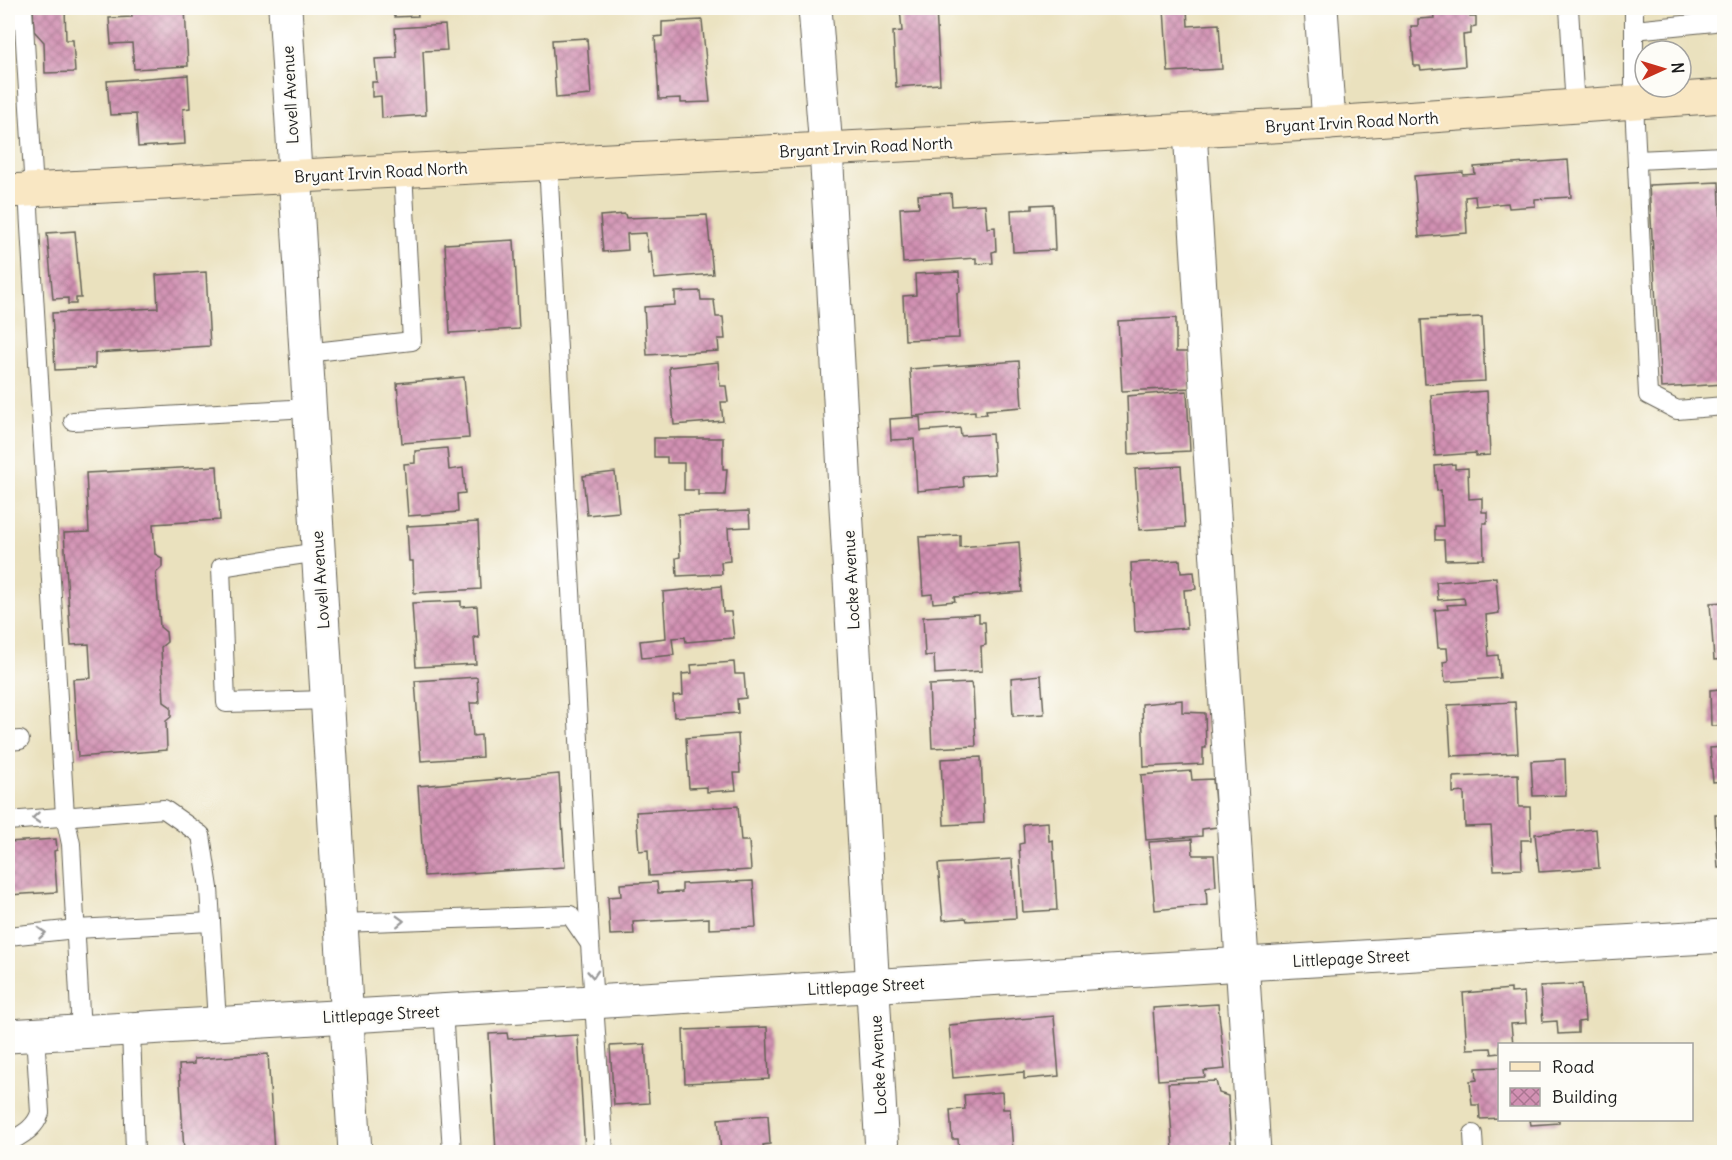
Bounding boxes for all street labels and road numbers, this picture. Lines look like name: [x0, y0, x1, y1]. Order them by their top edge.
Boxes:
street label: Lovell Avenue: [277, 45, 303, 145]
street label: Bryant Irvin Road North: [1265, 107, 1439, 137]
street label: Bryant Irvin Road North: [779, 132, 953, 162]
street label: Bryant Irvin Road North: [294, 157, 468, 187]
street label: Lovell Avenue: [307, 530, 333, 630]
street label: Locke Avenue: [838, 530, 864, 630]
street label: Littlepage Street: [1292, 945, 1411, 971]
street label: Littlepage Street: [807, 973, 926, 999]
street label: Littlepage Street: [322, 1001, 441, 1027]
street label: Locke Avenue: [865, 1015, 891, 1115]

